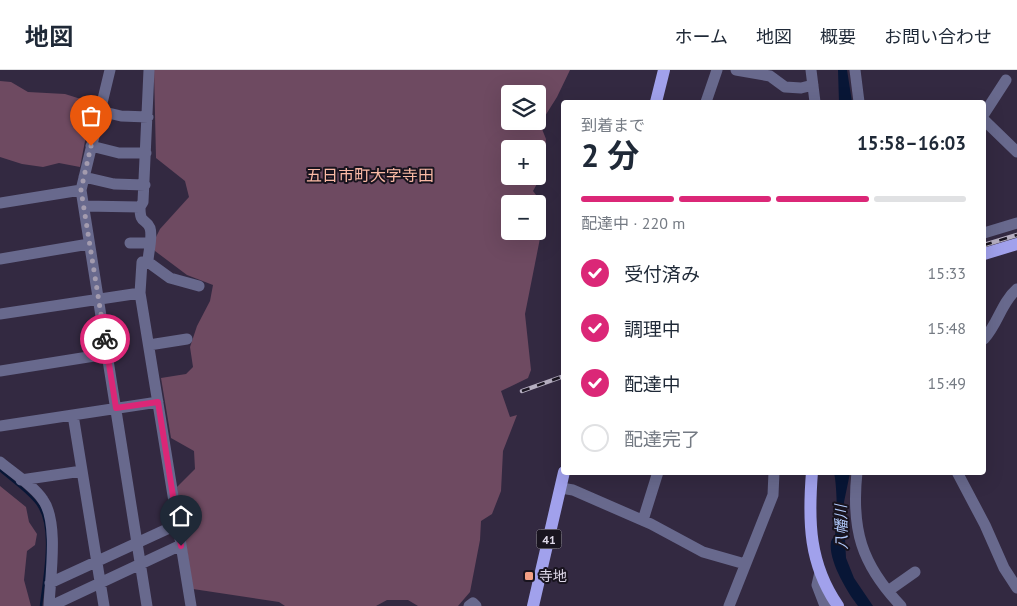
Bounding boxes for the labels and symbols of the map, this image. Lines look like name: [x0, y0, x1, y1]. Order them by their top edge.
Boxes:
pin: [70, 95, 112, 146]
district label: 五日市町大字寺田: [306, 165, 434, 185]
courier: [80, 314, 130, 364]
pin: [160, 495, 202, 546]
water label: 八幡川: [831, 502, 851, 550]
road number: 41: [536, 529, 562, 548]
place label: 寺地: [539, 567, 567, 585]
marker: 寺地: [523, 570, 535, 582]

